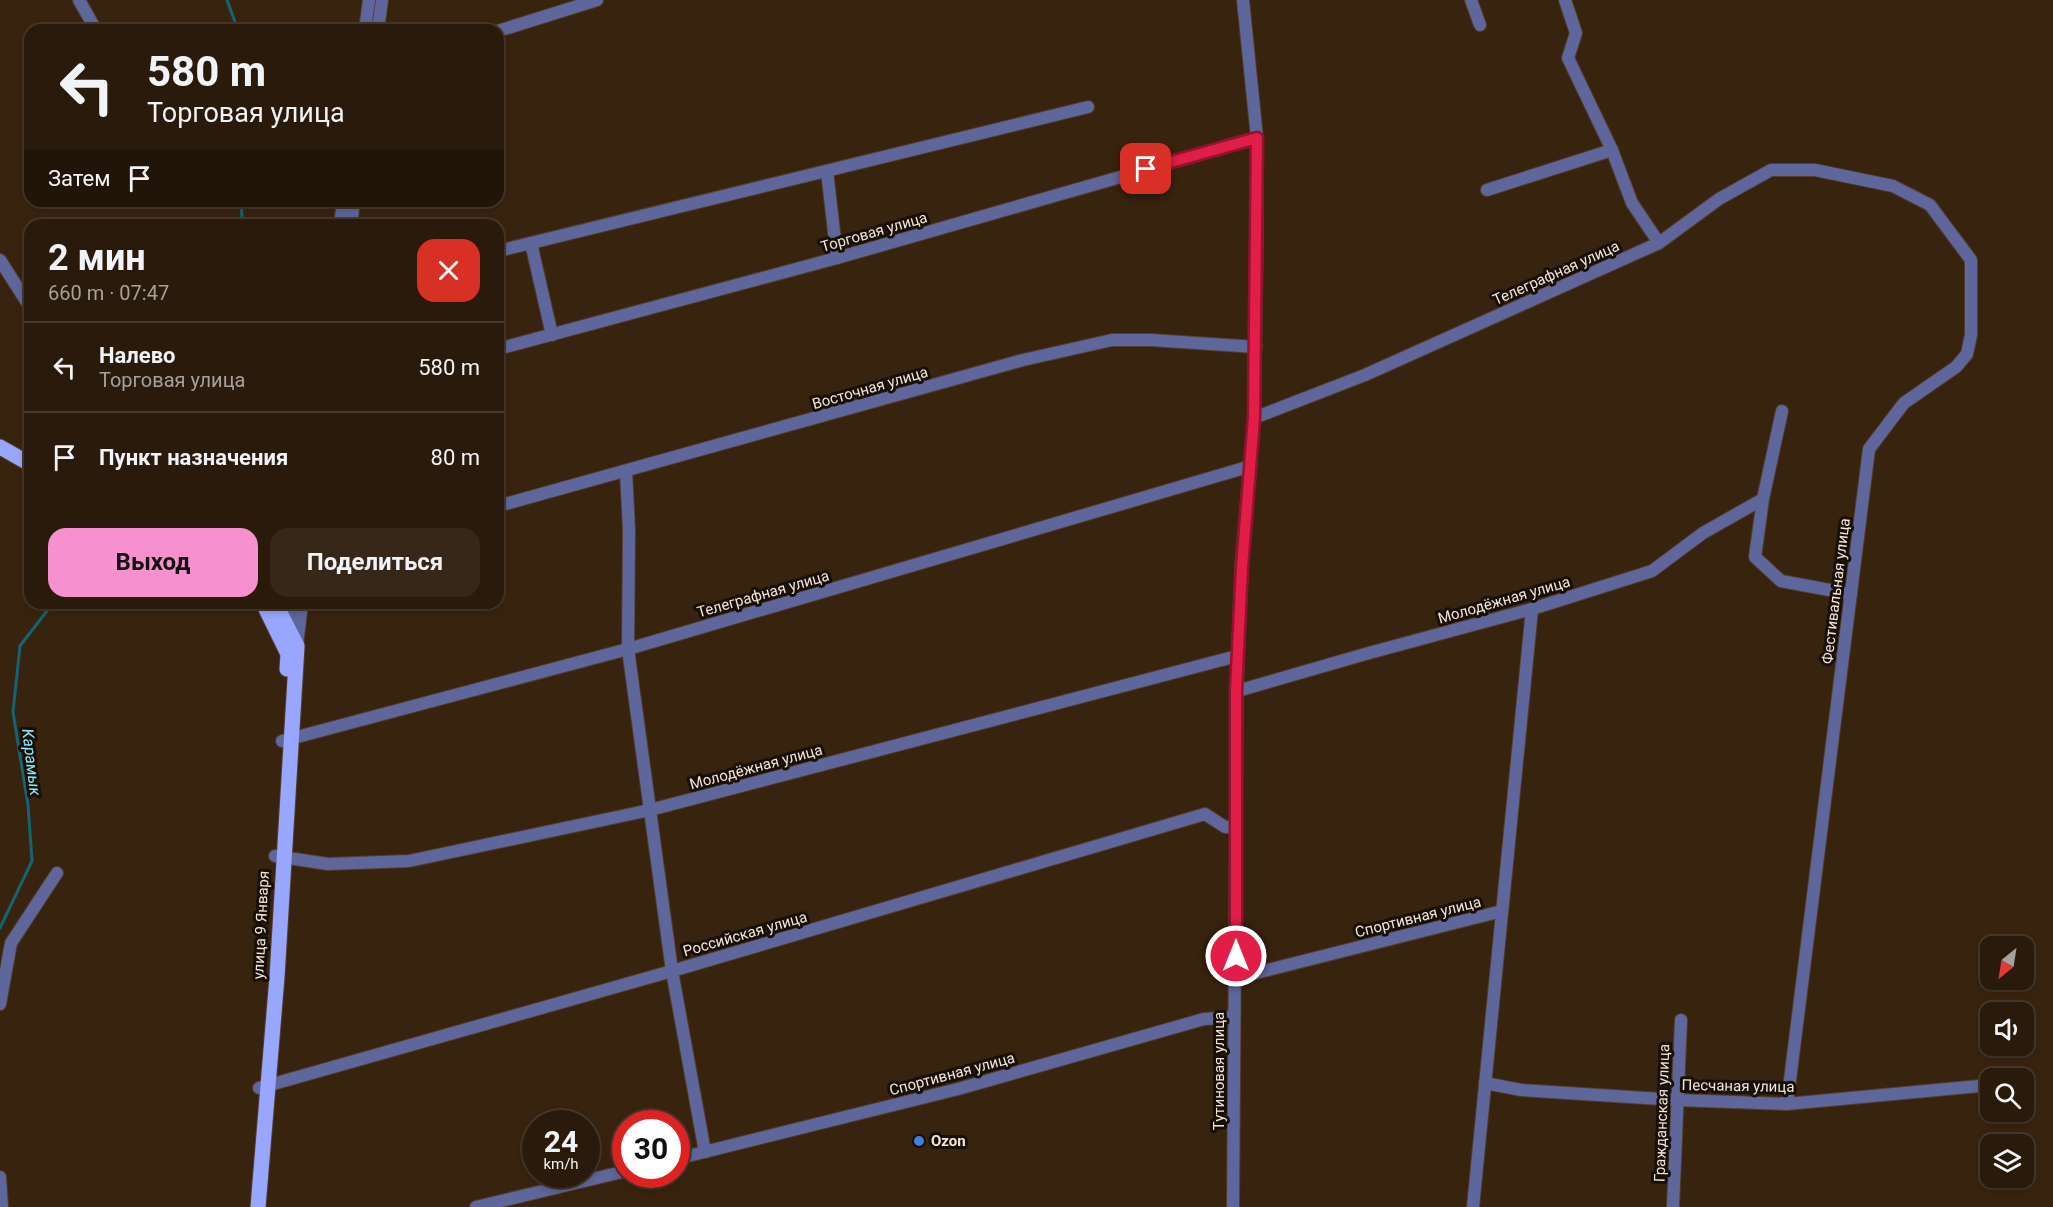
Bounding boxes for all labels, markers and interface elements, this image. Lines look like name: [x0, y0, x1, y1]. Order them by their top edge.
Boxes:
text: 580 m: [147, 47, 266, 96]
icon: left: [48, 48, 126, 126]
text: Торговая улица: [147, 97, 345, 129]
pin: [1120, 143, 1171, 194]
icon: arrive: [1129, 152, 1162, 185]
icon: arrive: [123, 162, 156, 195]
text: Затем: [48, 166, 111, 191]
street label: Торговая улица: [819, 208, 929, 256]
text: 2 мин: [48, 237, 146, 279]
street label: Телеграфная улица: [1490, 237, 1622, 309]
button: close: [417, 239, 480, 302]
text: 660 m · 07:47: [48, 281, 169, 305]
text: Налево: [99, 343, 176, 368]
icon: left: [48, 351, 81, 384]
text: 580 m: [418, 355, 480, 380]
street label: Восточная улица: [810, 363, 930, 413]
text: Торговая улица: [99, 368, 245, 392]
icon: arrive: [48, 441, 81, 474]
text: Пункт назначения: [99, 445, 288, 470]
text: 80 m: [431, 445, 480, 470]
street label: Фестивальная улица: [1818, 517, 1854, 665]
button: Выход: [48, 528, 258, 597]
button: Поделиться: [270, 528, 480, 597]
street label: Телеграфная улица: [695, 567, 831, 621]
street label: Молодёжная улица: [1436, 573, 1572, 627]
water label: Карамык: [18, 727, 45, 797]
street label: Молодёжная улица: [688, 741, 824, 793]
street label: улица 9 Января: [249, 870, 273, 980]
street label: Спортивная улица: [1353, 893, 1483, 941]
street label: Российская улица: [681, 908, 809, 960]
position arrow: [1204, 924, 1268, 988]
north arrow: [1980, 936, 2034, 990]
map controls: [1980, 936, 2034, 1188]
button: sound: [1980, 1002, 2034, 1056]
street label: Тутиновая улица: [1210, 1012, 1228, 1130]
street label: Гражданская улица: [1651, 1044, 1673, 1182]
street label: Спортивная улица: [887, 1049, 1017, 1099]
button: search: [1980, 1068, 2034, 1122]
street label: Песчаная улица: [1681, 1076, 1795, 1096]
speed limit sign: 30: [612, 1110, 690, 1188]
text: 24: [544, 1124, 578, 1159]
place label: Ozon: [931, 1132, 966, 1150]
marker: Ozon: [912, 1134, 926, 1148]
button: layers: [1980, 1134, 2034, 1188]
text: km/h: [543, 1155, 579, 1173]

